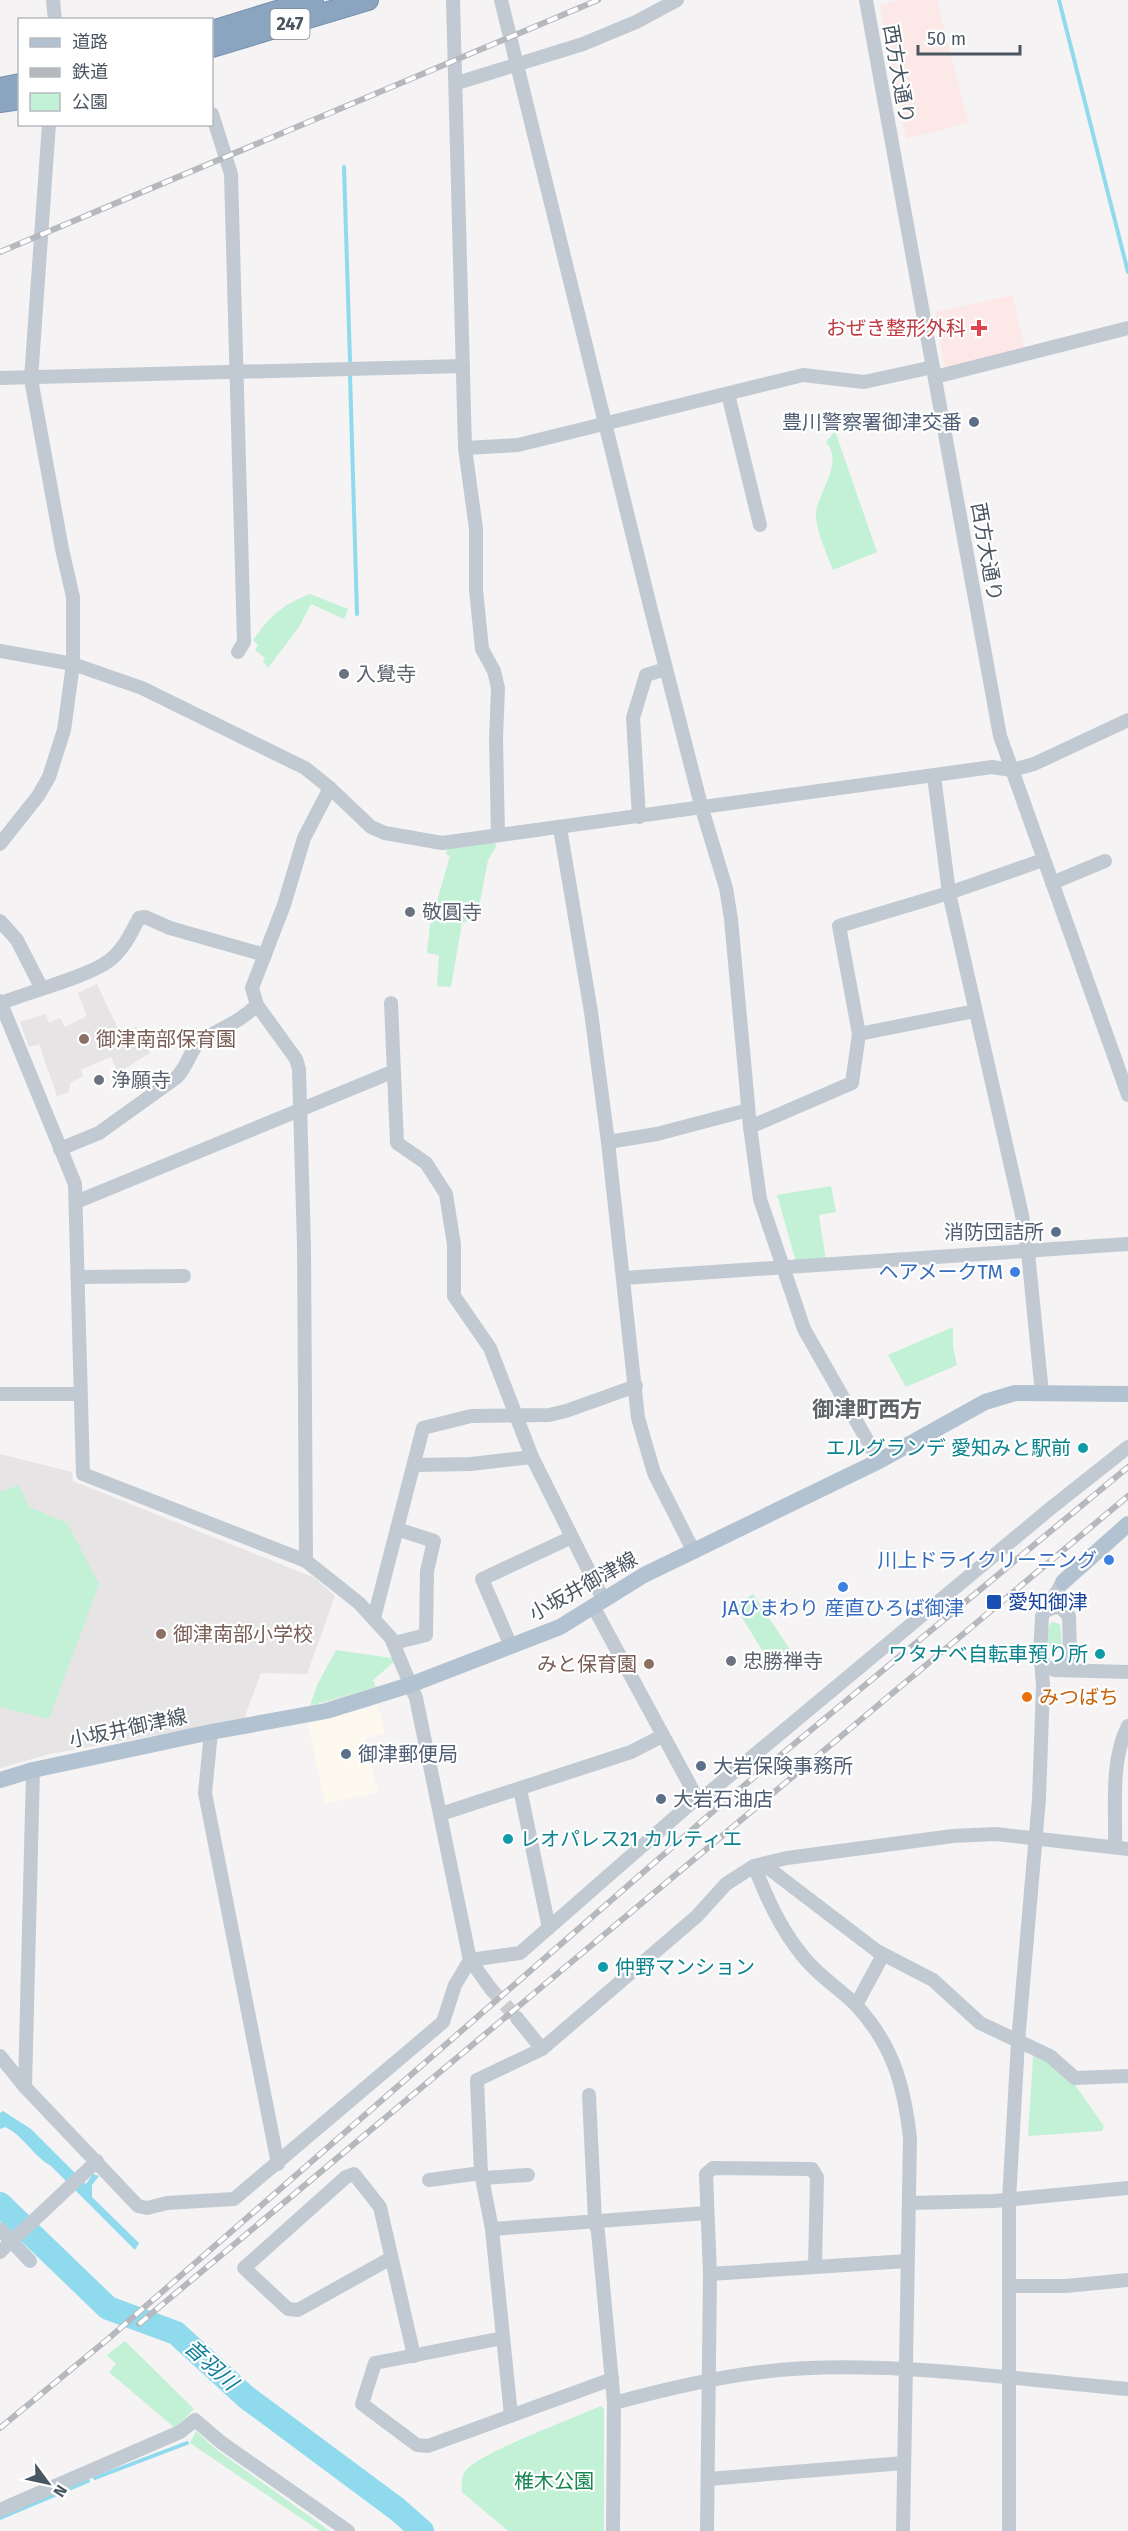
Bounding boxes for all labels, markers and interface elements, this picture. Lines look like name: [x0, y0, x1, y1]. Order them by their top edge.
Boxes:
road number: 247: [270, 9, 310, 39]
legend: [18, 18, 213, 126]
scale bar: [918, 18, 1020, 56]
street label: 西方大通り: [878, 23, 920, 125]
text: 50 m: [927, 28, 966, 50]
text: 道路: [72, 31, 108, 53]
text: 鉄道: [72, 61, 108, 83]
text: 公園: [72, 91, 108, 113]
place label: おぜき整形外科: [826, 316, 966, 340]
marker: おぜき整形外科: [970, 319, 988, 337]
place label: 豊川警察署御津交番: [782, 410, 962, 434]
marker: 豊川警察署御津交番: [967, 415, 981, 429]
street label: 西方大通り: [966, 501, 1008, 603]
place label: 入覺寺: [356, 662, 416, 686]
marker: 入覺寺: [337, 667, 351, 681]
place label: 敬圓寺: [422, 900, 482, 924]
marker: 敬圓寺: [403, 905, 417, 919]
place label: 御津南部保育園: [96, 1027, 236, 1051]
marker: 御津南部保育園: [77, 1032, 91, 1046]
place label: 浄願寺: [111, 1068, 171, 1092]
marker: 浄願寺: [92, 1073, 106, 1087]
place label: 消防団詰所: [944, 1220, 1044, 1244]
marker: 消防団詰所: [1049, 1225, 1063, 1239]
place label: ヘアメークTM: [879, 1260, 1003, 1284]
marker: ヘアメークTM: [1008, 1265, 1022, 1279]
district label: 御津町西方: [812, 1396, 922, 1423]
place label: エルグランデ 愛知みと駅前: [826, 1436, 1071, 1460]
marker: エルグランデ 愛知みと駅前: [1076, 1441, 1090, 1455]
street label: 小坂井御津線: [525, 1546, 641, 1626]
place label: 川上ドライクリーニング: [877, 1548, 1097, 1572]
marker: 川上ドライクリーニング: [1102, 1553, 1116, 1567]
marker: JAひまわり 産直ひろば御津: [836, 1580, 850, 1594]
place label: 愛知御津: [1008, 1590, 1088, 1614]
marker: 愛知御津: [985, 1593, 1003, 1611]
place label: JAひまわり 産直ひろば御津: [722, 1596, 964, 1620]
place label: 御津南部小学校: [173, 1622, 313, 1646]
marker: 御津南部小学校: [154, 1627, 168, 1641]
place label: ワタナベ自転車預り所: [888, 1642, 1088, 1666]
marker: ワタナベ自転車預り所: [1093, 1647, 1107, 1661]
place label: 忠勝禅寺: [743, 1649, 823, 1673]
place label: みと保育園: [537, 1652, 637, 1676]
marker: 忠勝禅寺: [724, 1654, 738, 1668]
marker: みと保育園: [642, 1657, 656, 1671]
place label: みつばち: [1039, 1685, 1119, 1709]
marker: みつばち: [1020, 1690, 1034, 1704]
street label: 小坂井御津線: [67, 1704, 189, 1752]
place label: 御津郵便局: [358, 1742, 458, 1766]
marker: 御津郵便局: [339, 1747, 353, 1761]
place label: 大岩保険事務所: [713, 1754, 853, 1778]
marker: 大岩保険事務所: [694, 1759, 708, 1773]
place label: 大岩石油店: [673, 1787, 773, 1811]
marker: 大岩石油店: [654, 1792, 668, 1806]
place label: レオパレス21 カルティエ: [520, 1827, 742, 1851]
marker: レオパレス21 カルティエ: [501, 1832, 515, 1846]
place label: 仲野マンション: [615, 1955, 755, 1979]
marker: 仲野マンション: [596, 1960, 610, 1974]
water label: 音羽川: [179, 2334, 245, 2397]
north arrow: [18, 2453, 78, 2513]
park label: 椎木公園: [514, 2469, 594, 2493]
text: N: [49, 2481, 71, 2501]

